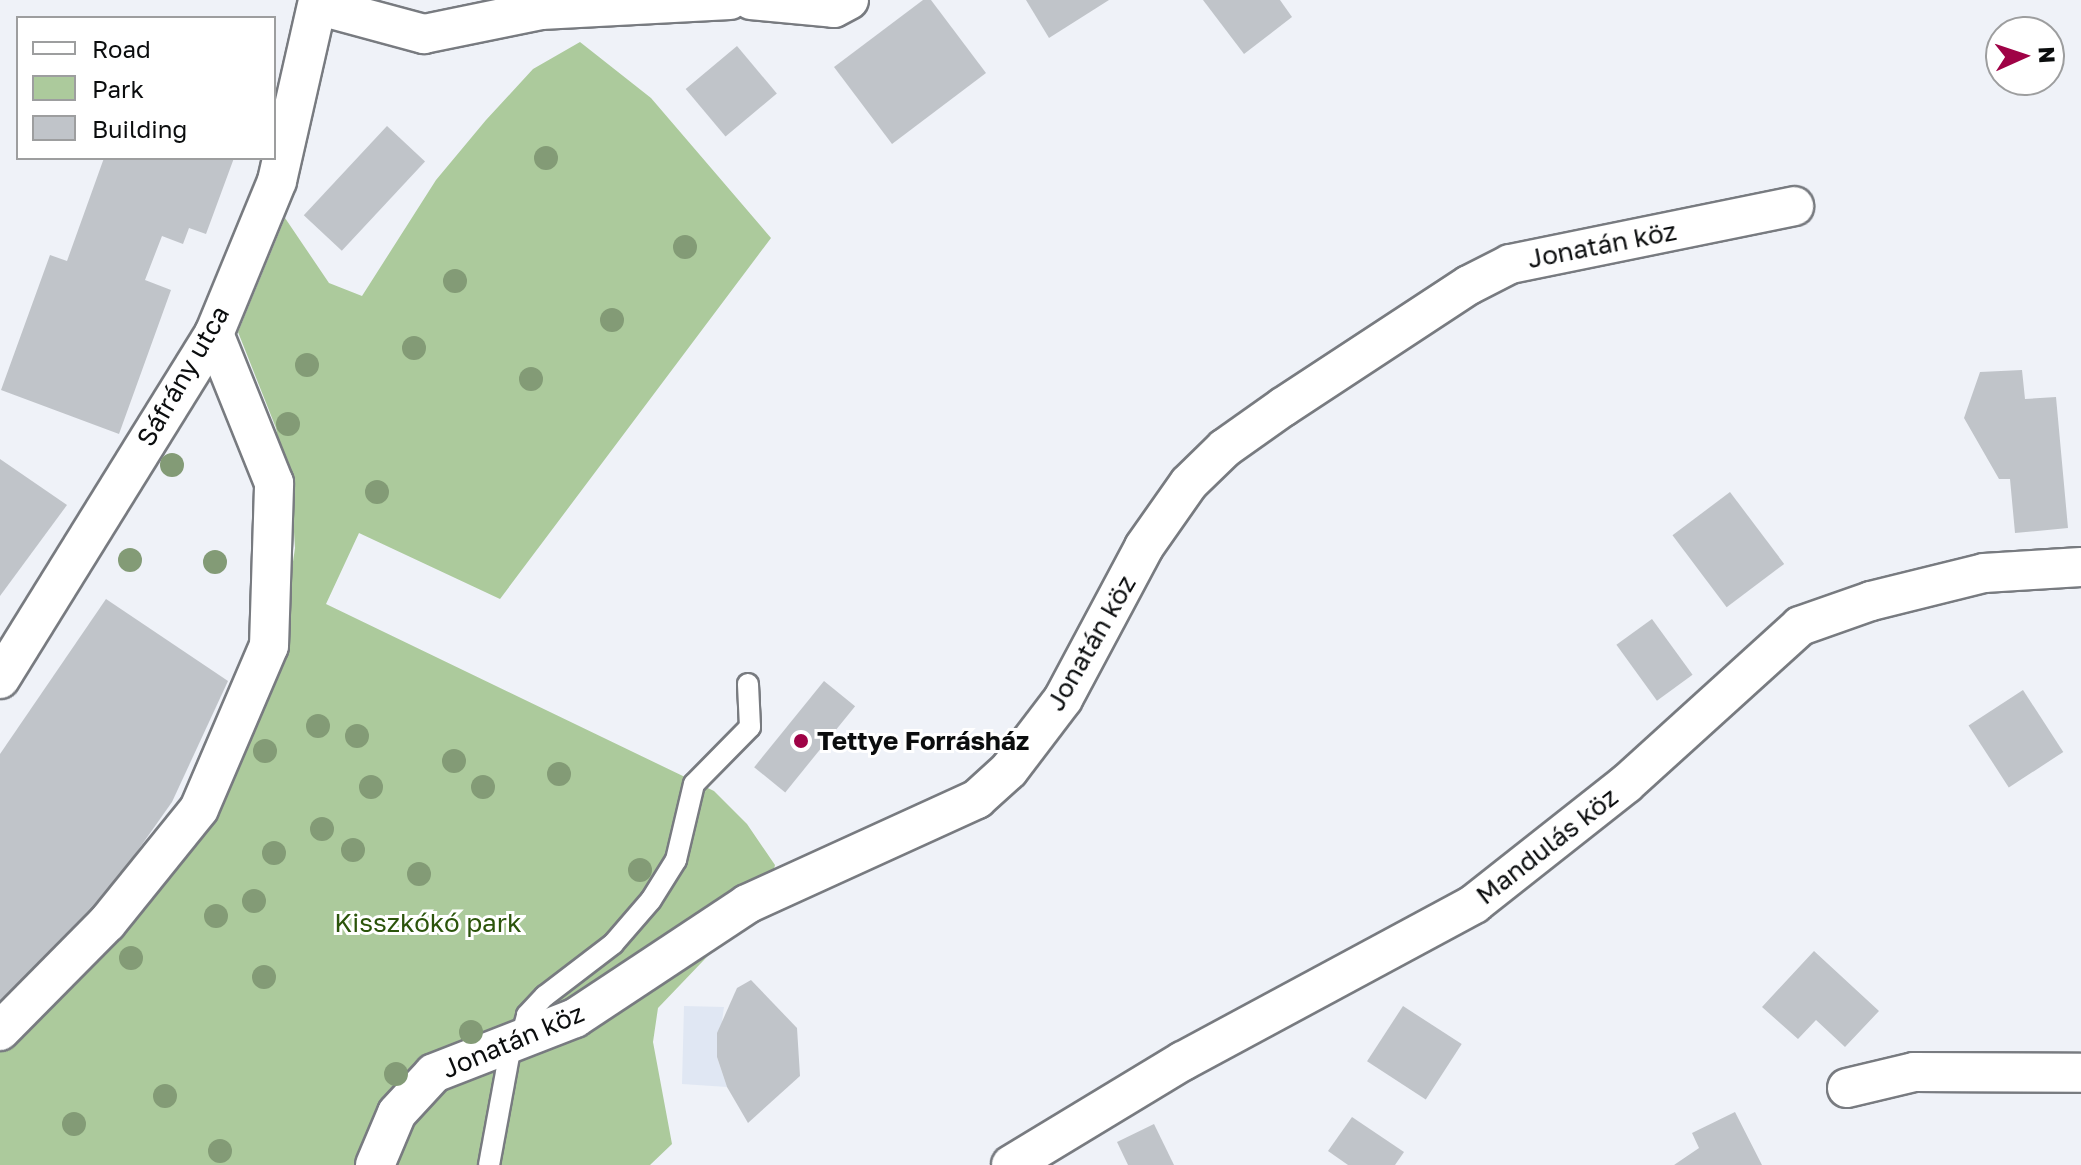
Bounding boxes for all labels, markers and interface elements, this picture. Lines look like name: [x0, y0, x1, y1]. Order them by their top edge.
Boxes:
legend: [16, 16, 276, 160]
north arrow: [1985, 16, 2065, 96]
text: Road: [92, 34, 151, 63]
text: N: [2034, 46, 2061, 64]
text: Park: [92, 74, 144, 103]
text: Building: [92, 114, 187, 143]
street label: Jonatán köz: [1525, 215, 1679, 275]
street label: Sáfrány utca: [130, 300, 236, 452]
street label: Jonatán köz: [1040, 570, 1142, 716]
place label: Tettye Forrásház: [817, 725, 1029, 757]
marker: Tettye Forrásház: [792, 732, 810, 750]
street label: Mandulás köz: [1470, 781, 1624, 911]
park label: Kisszkókó park: [334, 907, 522, 939]
street label: Jonatán köz: [437, 997, 589, 1085]

